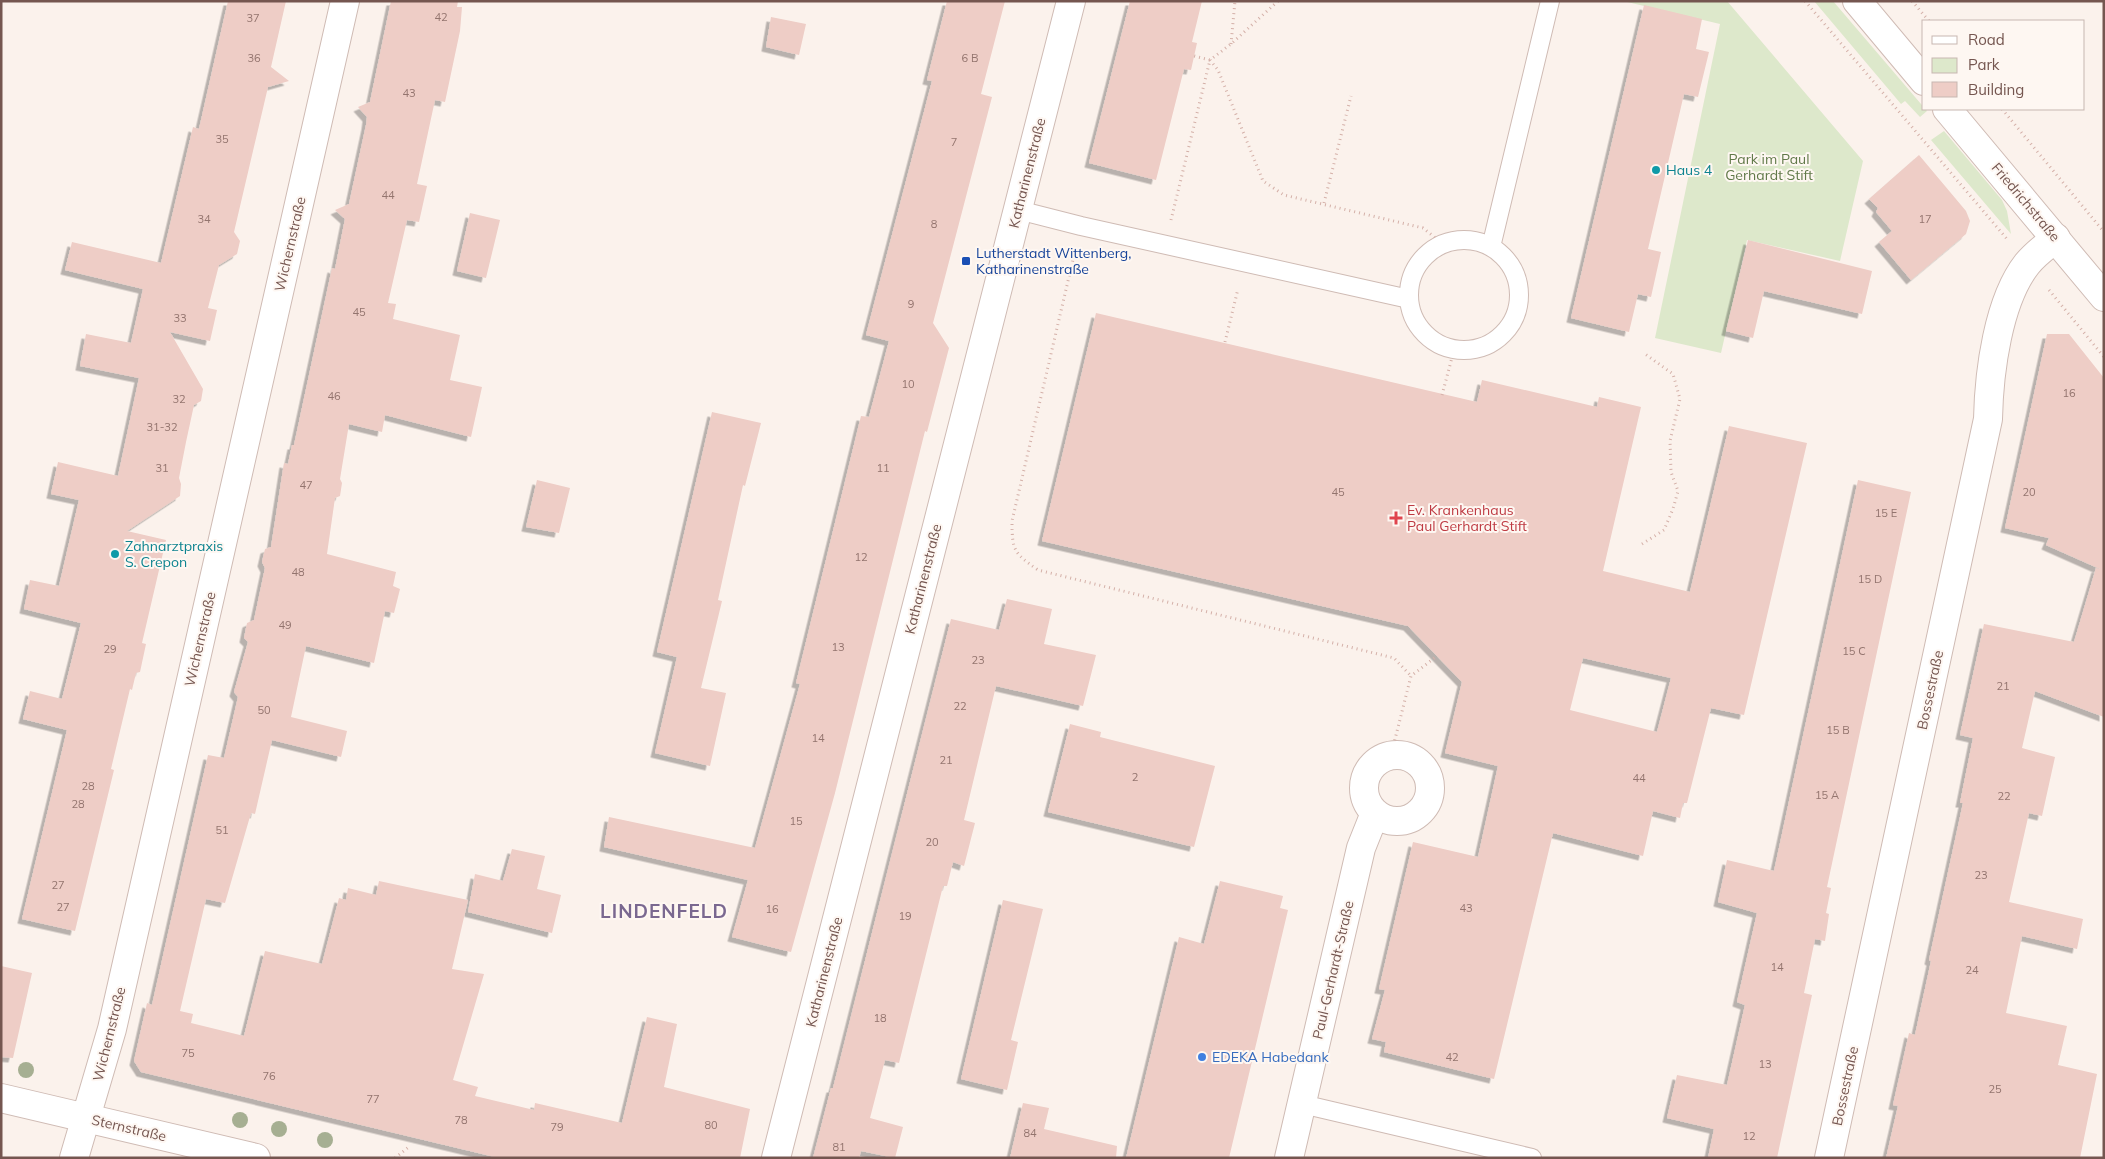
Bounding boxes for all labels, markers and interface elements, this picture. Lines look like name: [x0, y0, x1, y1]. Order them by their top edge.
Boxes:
house number: 42: [434, 10, 448, 24]
house number: 37: [246, 11, 260, 25]
legend: [1922, 20, 2085, 110]
text: Road: [1968, 30, 2005, 49]
house number: 36: [247, 51, 261, 65]
house number: 6 B: [962, 51, 978, 65]
text: Park: [1968, 55, 2000, 74]
text: Building: [1968, 80, 2024, 99]
house number: 43: [402, 86, 416, 100]
street label: Katharinenstraße: [1005, 116, 1049, 230]
house number: 35: [215, 132, 229, 146]
house number: 7: [951, 135, 957, 149]
park label: Park im Paul Gerhardt Stift: [1725, 150, 1813, 184]
street label: Friedrichstraße: [1988, 159, 2064, 245]
place label: Haus 4: [1666, 161, 1713, 179]
marker: Haus 4: [1650, 164, 1662, 176]
house number: 44: [381, 188, 395, 202]
street label: Wichernstraße: [270, 195, 310, 293]
house number: 34: [197, 212, 211, 226]
house number: 17: [1918, 212, 1932, 226]
house number: 8: [931, 217, 938, 231]
place label: Lutherstadt Wittenberg, Katharinenstraße: [976, 244, 1131, 278]
marker: Lutherstadt Wittenberg, Katharinenstraße: [960, 255, 972, 267]
house number: 9: [908, 297, 914, 311]
house number: 45: [352, 305, 366, 319]
house number: 33: [173, 311, 187, 325]
house number: 10: [901, 377, 915, 391]
house number: 16: [2062, 386, 2076, 400]
house number: 46: [327, 389, 341, 403]
house number: 32: [172, 392, 186, 406]
house number: 31-32: [146, 420, 178, 434]
house number: 31: [155, 461, 169, 475]
house number: 11: [876, 461, 890, 475]
house number: 47: [299, 478, 313, 492]
house number: 45: [1331, 485, 1345, 499]
house number: 20: [2022, 485, 2036, 499]
place label: Ev. Krankenhaus Paul Gerhardt Stift: [1407, 501, 1527, 535]
house number: 15 E: [1875, 506, 1897, 520]
marker: Ev. Krankenhaus Paul Gerhardt Stift: [1389, 511, 1403, 525]
street label: Katharinenstraße: [901, 522, 945, 636]
place label: Zahnarztpraxis S. Crepon: [125, 537, 223, 571]
marker: Zahnarztpraxis S. Crepon: [109, 548, 121, 560]
house number: 12: [854, 550, 868, 564]
house number: 48: [291, 565, 305, 579]
house number: 15 D: [1858, 572, 1882, 586]
street label: Wichernstraße: [180, 590, 220, 688]
house number: 49: [278, 618, 292, 632]
house number: 13: [831, 640, 845, 654]
house number: 29: [103, 642, 117, 656]
house number: 15 C: [1842, 644, 1866, 658]
street label: Bossestraße: [1913, 649, 1947, 731]
house number: 23: [971, 653, 985, 667]
house number: 21: [1996, 679, 2010, 693]
house number: 22: [953, 699, 967, 713]
house number: 50: [257, 703, 271, 717]
house number: 15 B: [1826, 723, 1850, 737]
house number: 14: [811, 731, 825, 745]
house number: 21: [939, 753, 953, 767]
house number: 2: [1132, 770, 1139, 784]
house number: 44: [1632, 771, 1646, 785]
house number: 28: [81, 779, 95, 793]
house number: 15 A: [1815, 788, 1839, 802]
house number: 22: [1997, 789, 2011, 803]
house number: 28: [71, 797, 85, 811]
house number: 15: [789, 814, 803, 828]
house number: 51: [215, 823, 229, 837]
house number: 20: [925, 835, 939, 849]
house number: 23: [1974, 868, 1988, 882]
house number: 27: [51, 878, 65, 892]
district label: LINDENFELD: [600, 899, 728, 923]
street label: Paul-Gerhardt-Straße: [1308, 899, 1358, 1041]
house number: 27: [56, 900, 70, 914]
house number: 43: [1459, 901, 1473, 915]
house number: 16: [765, 902, 779, 916]
house number: 19: [898, 909, 912, 923]
street label: Katharinenstraße: [802, 915, 846, 1029]
house number: 14: [1770, 960, 1784, 974]
house number: 24: [1965, 963, 1979, 977]
street label: Wichernstraße: [89, 985, 129, 1083]
house number: 18: [873, 1011, 887, 1025]
street label: Bossestraße: [1828, 1045, 1862, 1127]
house number: 75: [181, 1046, 195, 1060]
place label: EDEKA Habedank: [1212, 1048, 1329, 1066]
house number: 42: [1445, 1050, 1459, 1064]
marker: EDEKA Habedank: [1196, 1051, 1208, 1063]
house number: 13: [1758, 1057, 1772, 1071]
house number: 76: [262, 1069, 276, 1083]
house number: 25: [1988, 1082, 2002, 1096]
house number: 77: [366, 1092, 380, 1106]
street label: Sternstraße: [90, 1111, 168, 1145]
house number: 78: [454, 1113, 468, 1127]
house number: 80: [704, 1118, 718, 1132]
house number: 79: [550, 1120, 564, 1134]
house number: 84: [1023, 1126, 1037, 1140]
house number: 12: [1742, 1129, 1756, 1143]
house number: 81: [832, 1140, 846, 1154]

